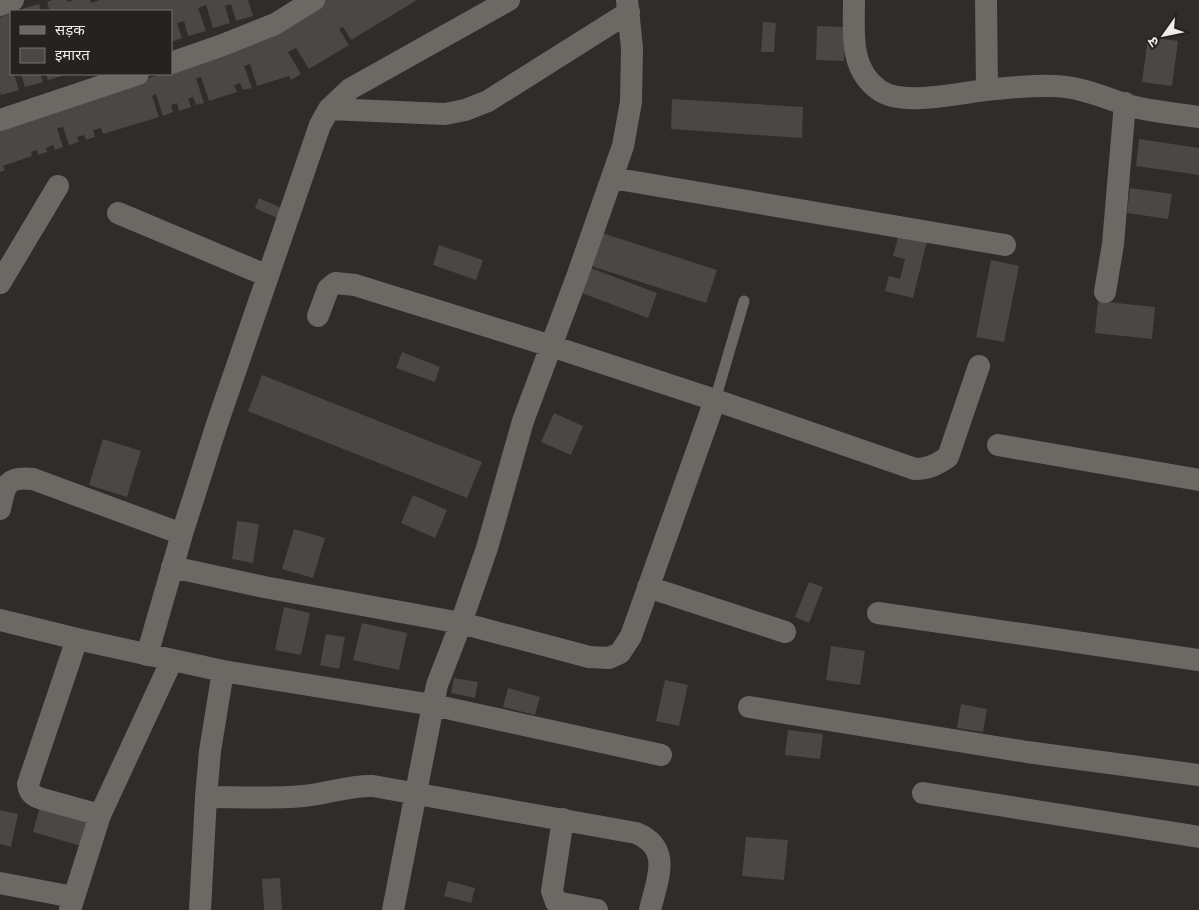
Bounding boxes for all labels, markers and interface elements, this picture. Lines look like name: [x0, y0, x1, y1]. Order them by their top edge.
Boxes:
legend: [10, 10, 172, 75]
north arrow: [1139, 10, 1189, 60]
text: सड़क: [55, 20, 85, 38]
text: उ: [1143, 34, 1162, 50]
text: इमारत: [55, 45, 90, 63]

